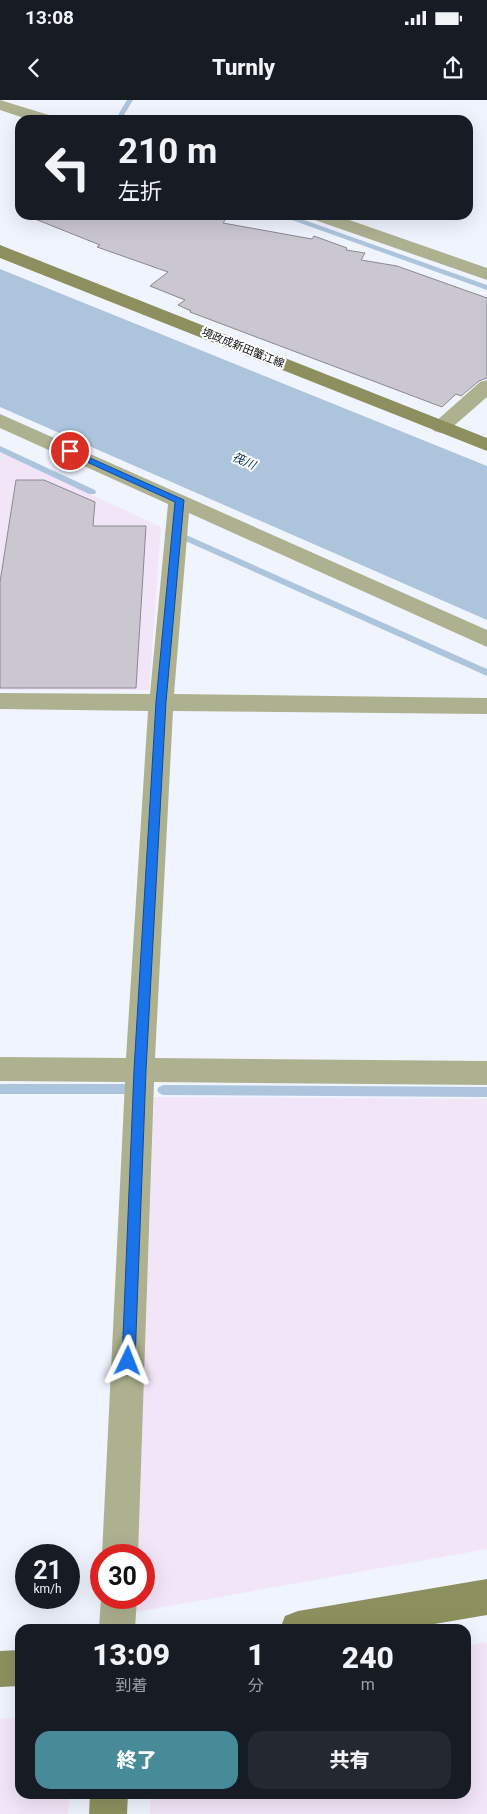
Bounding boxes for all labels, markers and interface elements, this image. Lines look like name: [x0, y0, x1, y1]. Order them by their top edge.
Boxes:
text: 13:08: [25, 6, 74, 29]
icon: back: [20, 54, 48, 82]
icon: share: [439, 54, 467, 82]
text: Turnly: [212, 55, 275, 80]
text: 210 m: [118, 131, 217, 172]
icon: left: [35, 135, 100, 200]
text: 左折: [118, 179, 162, 204]
street label: 境政成新田蟹江線: [200, 325, 286, 371]
pin: [49, 430, 91, 472]
icon: arrive: [56, 437, 84, 465]
water label: 筏川: [230, 450, 260, 473]
position arrow: [101, 1334, 153, 1386]
speed limit sign: 30: [90, 1544, 155, 1609]
text: 21: [33, 1556, 62, 1585]
text: km/h: [33, 1582, 62, 1596]
text: 13:09: [92, 1637, 170, 1672]
text: 1: [247, 1637, 265, 1672]
text: 240: [342, 1640, 394, 1675]
text: m: [361, 1675, 375, 1694]
text: 到着: [115, 1676, 147, 1695]
text: 分: [248, 1676, 264, 1695]
button: 終了: [35, 1731, 238, 1789]
button: 共有: [248, 1731, 451, 1789]

